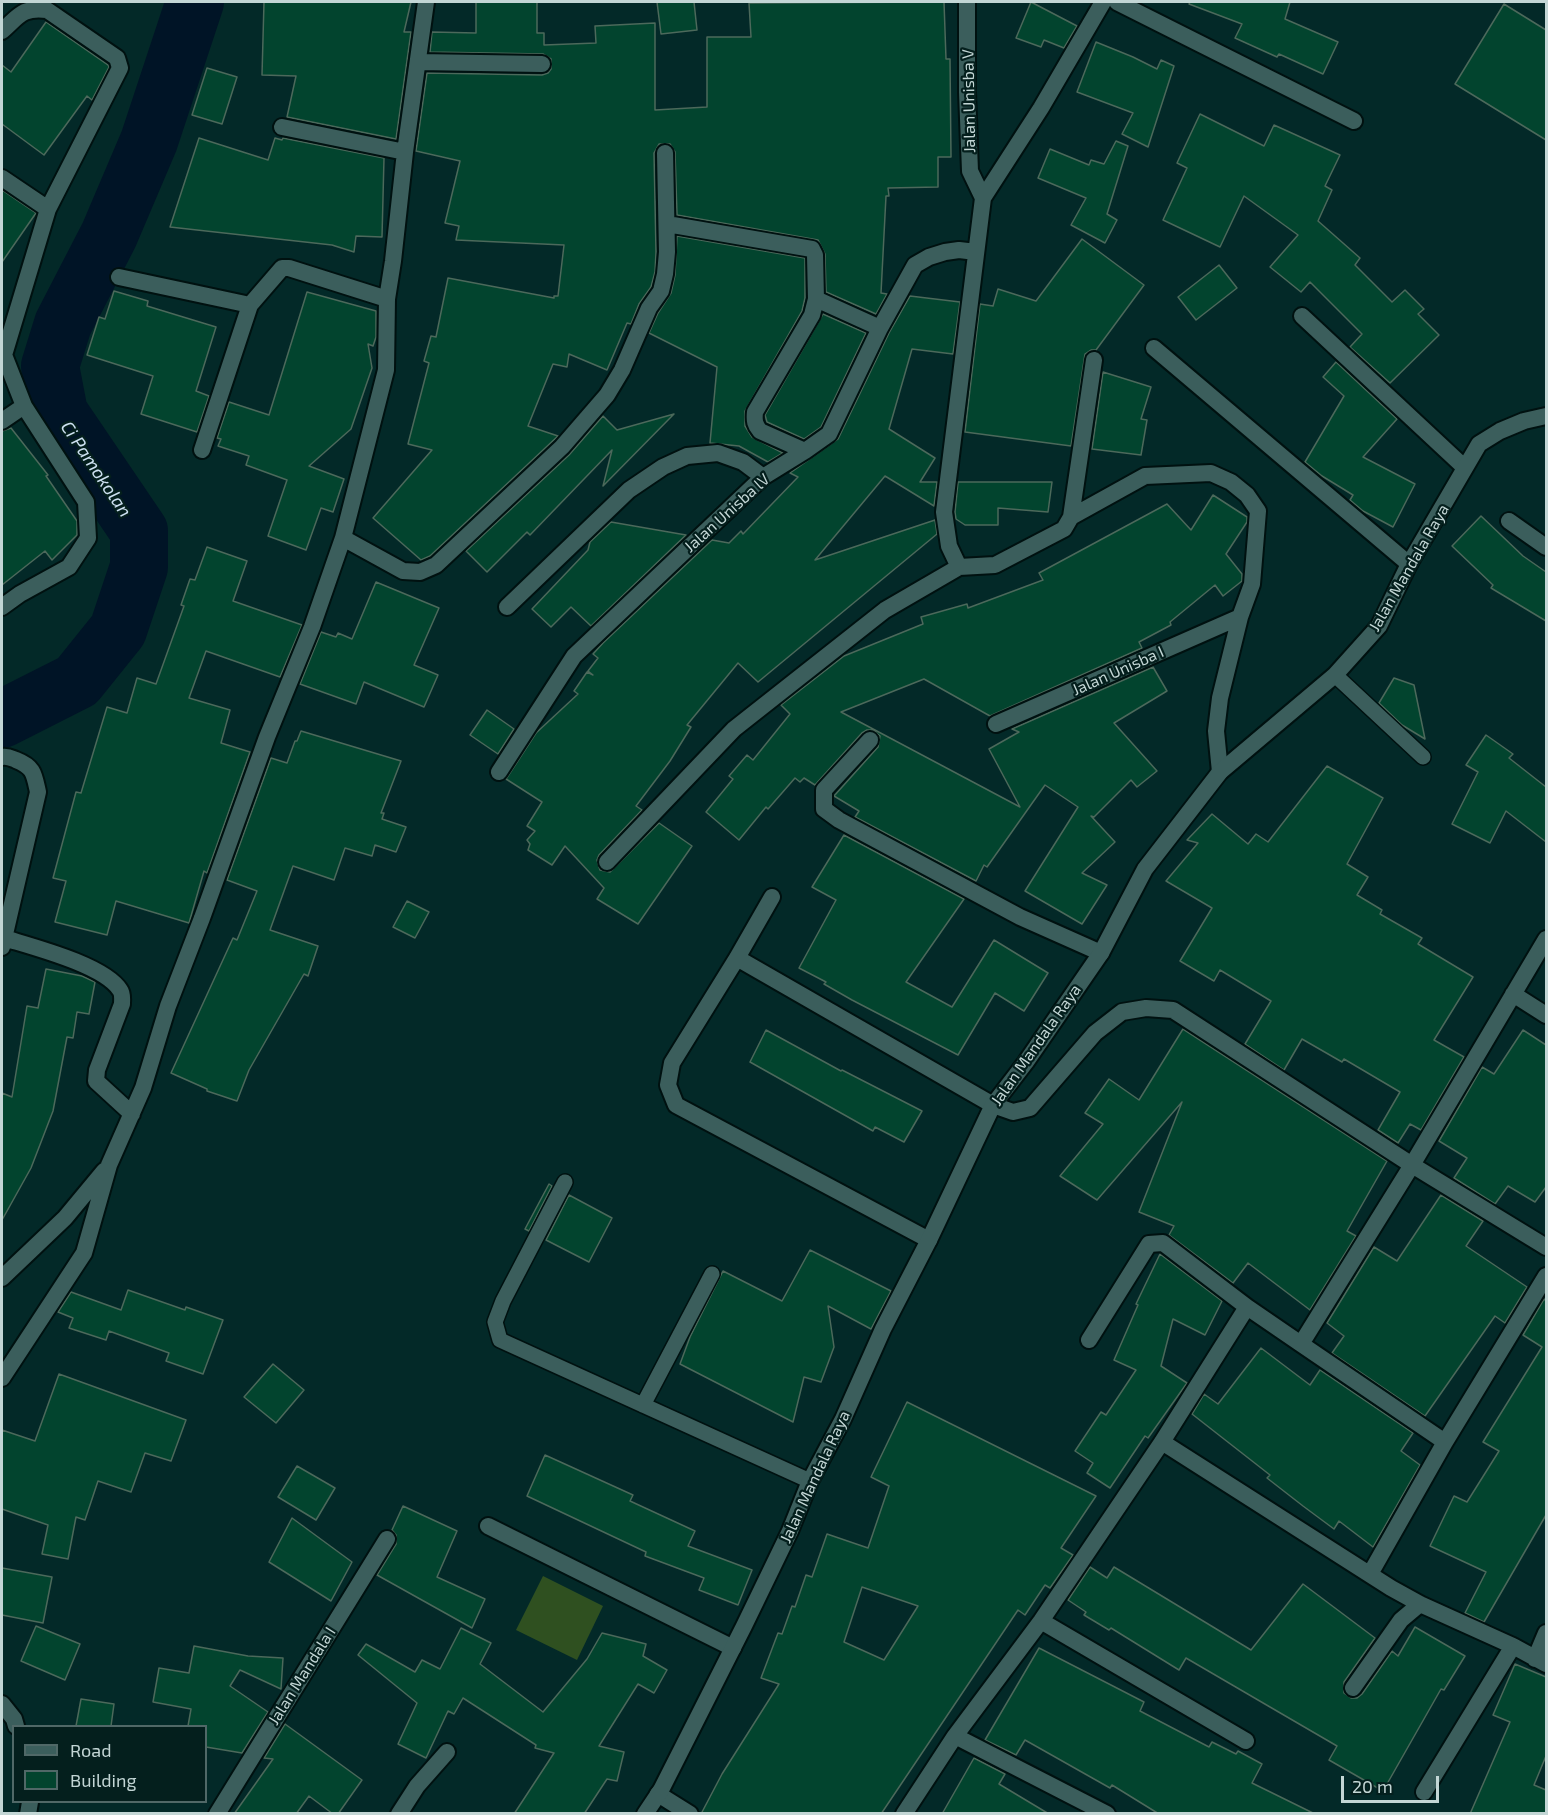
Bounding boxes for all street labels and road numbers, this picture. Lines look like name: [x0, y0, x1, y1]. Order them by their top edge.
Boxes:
street label: Jalan Unisba V: [958, 49, 980, 153]
street label: Jalan Unisba lV: [680, 470, 774, 556]
street label: Jalan Mandala Raya: [1365, 501, 1453, 635]
street label: Jalan Unisba I: [1069, 642, 1167, 700]
street label: Jalan Mandala Raya: [987, 981, 1085, 1109]
street label: Jalan Mandala Raya: [776, 1408, 854, 1546]
street label: Jalan Mandala I: [264, 1623, 340, 1729]

